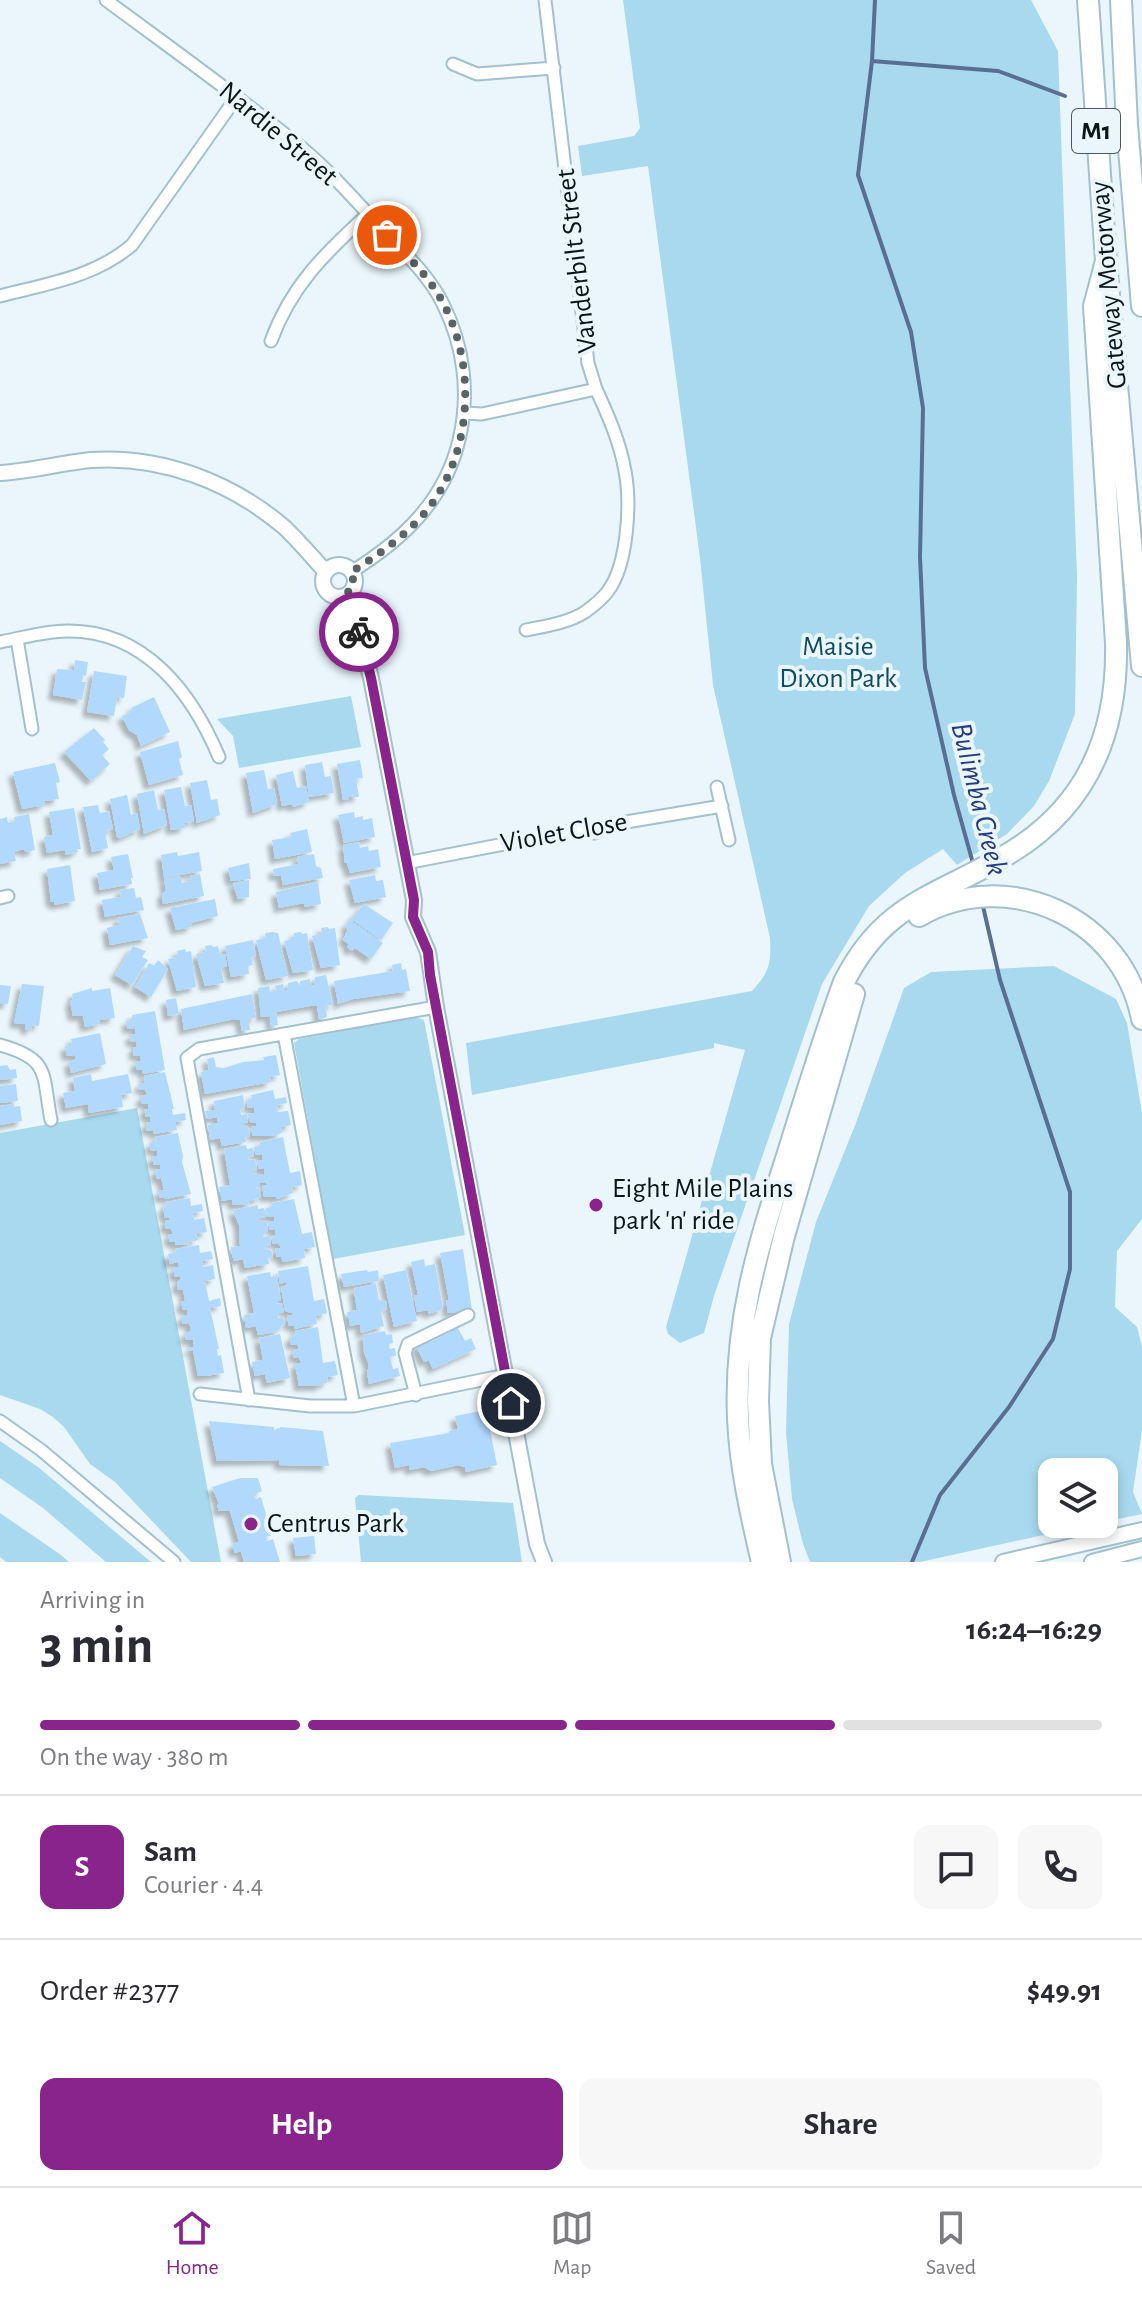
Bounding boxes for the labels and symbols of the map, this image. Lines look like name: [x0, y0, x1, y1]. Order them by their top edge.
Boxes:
street label: Nardie Street: [213, 77, 343, 191]
road number: M1: [1072, 109, 1120, 153]
street label: Vanderbilt Street: [552, 167, 602, 355]
street label: Gateway Motorway: [1086, 180, 1132, 390]
pin: [353, 201, 421, 269]
courier: [319, 592, 399, 672]
park label: Maisie Dixon Park: [779, 633, 897, 693]
water label: Bulimba Creek: [946, 719, 1013, 879]
street label: Violet Close: [498, 808, 630, 858]
place label: Eight Mile Plains park 'n' ride: [612, 1175, 793, 1235]
marker: Eight Mile Plains park 'n' ride: [587, 1196, 605, 1214]
pin: [477, 1369, 545, 1437]
place label: Centrus Park: [267, 1510, 404, 1538]
marker: Centrus Park: [242, 1515, 260, 1533]

